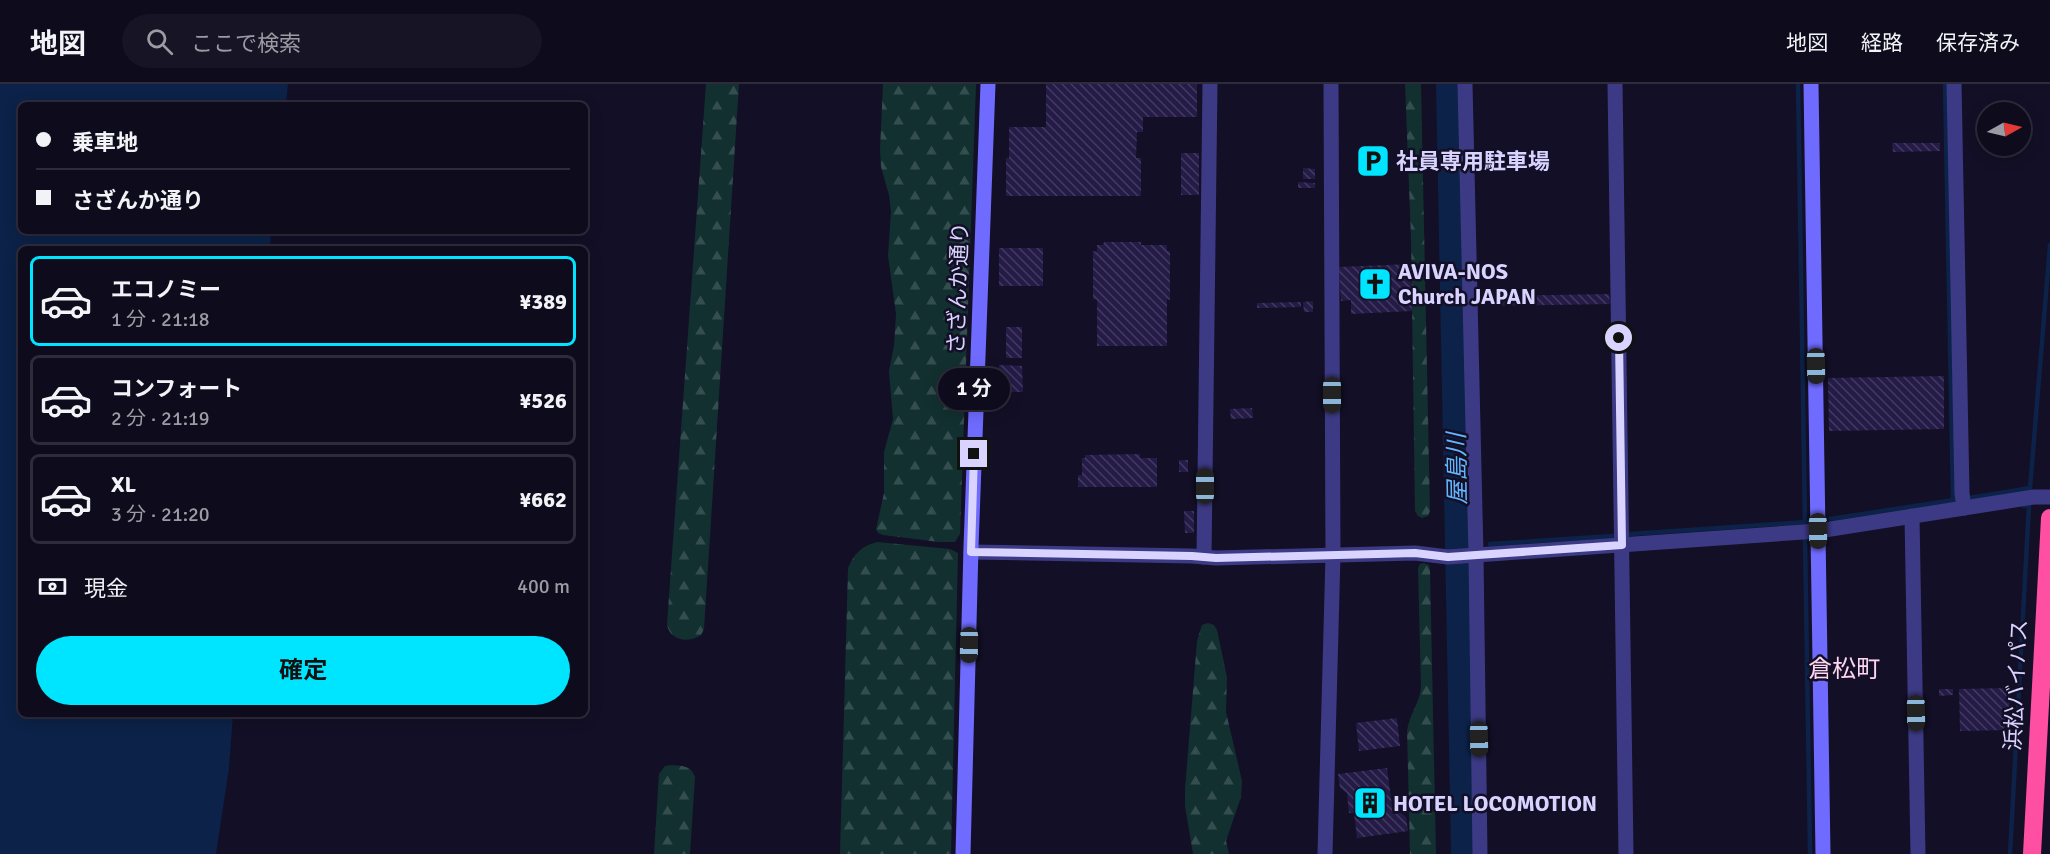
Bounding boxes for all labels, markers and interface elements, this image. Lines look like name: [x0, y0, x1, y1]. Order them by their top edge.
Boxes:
search box: [122, 14, 542, 68]
icon: search: [143, 25, 176, 58]
text: 地図: [30, 27, 86, 61]
text: ここで検索: [191, 30, 301, 57]
text: 地図: [1786, 30, 1828, 56]
text: 経路: [1861, 30, 1903, 56]
text: 保存済み: [1936, 30, 2020, 56]
north arrow: [1977, 102, 2031, 156]
map controls: [1977, 102, 2031, 156]
text: 乗車地: [72, 129, 138, 156]
parking icon: 社員専用駐車場: [1355, 143, 1391, 179]
place label: 社員専用駐車場: [1396, 148, 1550, 175]
text: さざんか通り: [72, 187, 204, 214]
street label: さざんか通り: [942, 222, 974, 354]
place label: AVIVA-NOS Church JAPAN: [1398, 258, 1536, 310]
church icon: AVIVA-NOS Church JAPAN: [1357, 266, 1393, 302]
icon: car: [39, 274, 93, 328]
text: エコノミー: [111, 276, 221, 303]
text: ¥389: [519, 288, 567, 315]
text: 1 分 · 21:18: [111, 307, 210, 332]
route start: [1605, 324, 1632, 351]
car: [1807, 348, 1825, 384]
callout: 1 分: [938, 367, 1010, 409]
icon: car: [39, 373, 93, 427]
text: コンフォート: [111, 375, 242, 402]
text: 1 分: [956, 376, 992, 401]
car: [1323, 377, 1341, 413]
text: ¥526: [519, 387, 567, 414]
text: 2 分 · 21:19: [111, 406, 210, 431]
water label: 屋島川: [1441, 430, 1473, 505]
route end: [960, 440, 987, 467]
car: [1196, 468, 1214, 504]
text: XL: [111, 471, 136, 498]
icon: car: [39, 472, 93, 526]
text: ¥662: [519, 486, 567, 513]
text: 3 分 · 21:20: [111, 502, 210, 527]
car: [1809, 513, 1827, 549]
icon: cash: [36, 570, 69, 603]
text: 400 m: [517, 574, 570, 599]
text: 現金: [84, 575, 128, 602]
street label: 浜松バイパス: [1999, 619, 2033, 751]
car: [960, 627, 978, 663]
button: 確定: [36, 636, 570, 705]
district label: 倉松町: [1808, 654, 1880, 684]
car: [1907, 695, 1925, 731]
car: [1470, 721, 1488, 757]
building icon: HOTEL LOCOMOTION: [1352, 785, 1388, 821]
place label: HOTEL LOCOMOTION: [1393, 790, 1597, 817]

